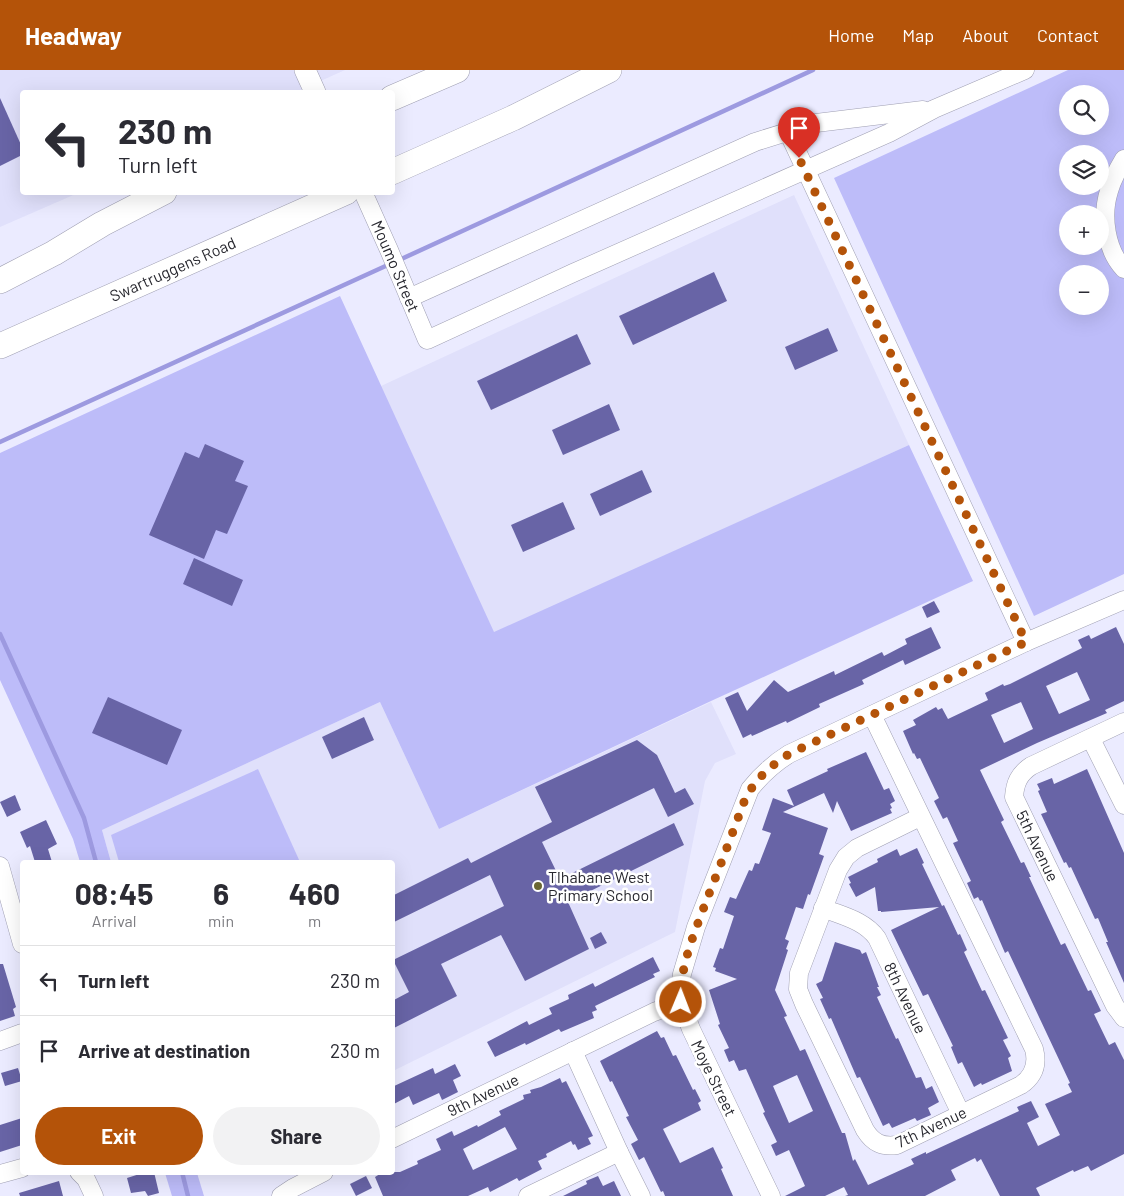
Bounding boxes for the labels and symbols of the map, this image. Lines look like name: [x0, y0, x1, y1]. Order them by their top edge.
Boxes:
pin: [778, 107, 820, 158]
street label: Moumo Street: [368, 217, 424, 314]
street label: Swartruggens Road: [107, 232, 238, 305]
street label: 5th Avenue: [1013, 807, 1063, 884]
place label: Tlhabane West Primary School: [548, 867, 653, 904]
marker: Tlhabane West Primary School: [532, 880, 544, 892]
street label: 8th Avenue: [881, 959, 931, 1036]
position arrow: [654, 975, 706, 1027]
street label: Moye Street: [688, 1037, 741, 1119]
street label: 9th Avenue: [444, 1069, 521, 1120]
street label: 7th Avenue: [892, 1102, 969, 1151]

